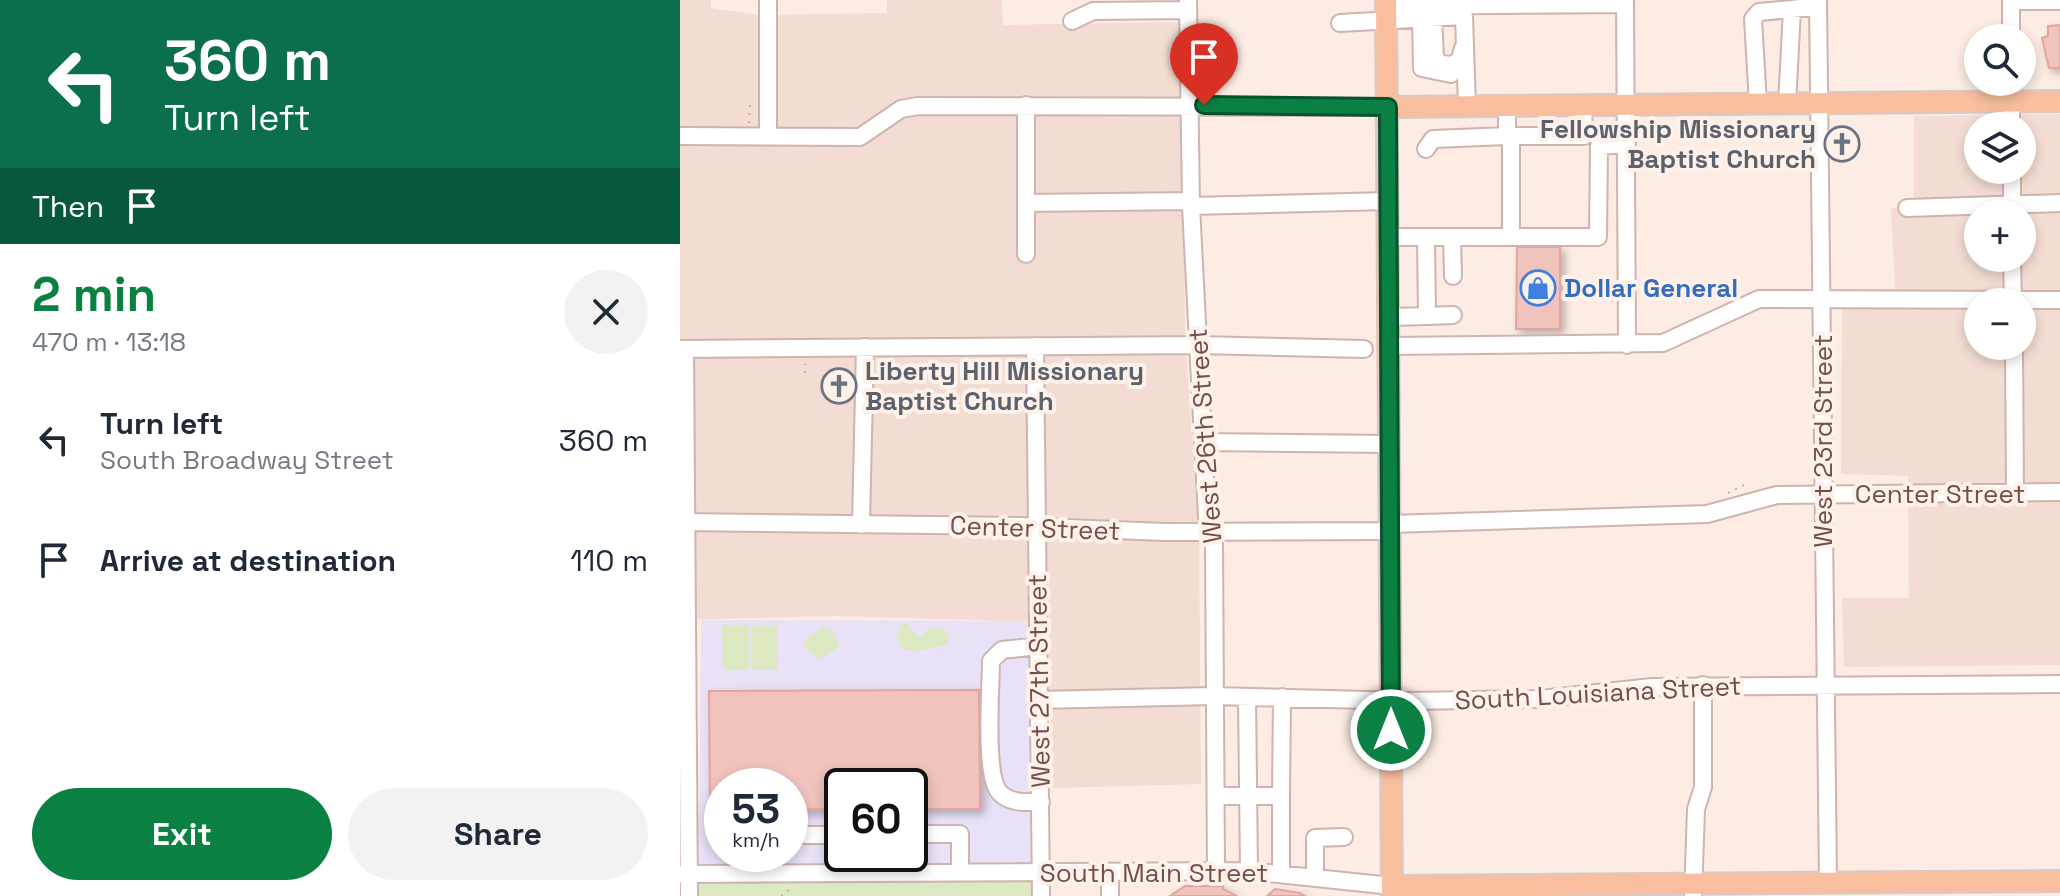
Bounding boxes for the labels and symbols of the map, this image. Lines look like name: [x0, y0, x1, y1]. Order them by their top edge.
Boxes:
pin: [1170, 23, 1238, 105]
place label: Fellowship Missionary Baptist Church: [1540, 112, 1816, 176]
church icon: Fellowship Missionary Baptist Church: [1823, 125, 1861, 163]
shop icon: Dollar General: [1519, 269, 1557, 307]
place label: Dollar General: [1564, 271, 1738, 305]
street label: West 26th Street: [1181, 327, 1229, 545]
street label: West 23rd Street: [1806, 334, 1840, 548]
place label: Liberty Hill Missionary Baptist Church: [865, 354, 1144, 418]
church icon: Liberty Hill Missionary Baptist Church: [820, 367, 858, 405]
street label: Center Street: [1855, 477, 2025, 511]
street label: Center Street: [949, 508, 1121, 548]
street label: West 27th Street: [1020, 574, 1058, 788]
street label: South Louisiana Street: [1454, 669, 1742, 717]
position arrow: [1349, 688, 1433, 772]
speed limit sign: 60: [824, 768, 928, 872]
street label: South Main Street: [1040, 856, 1268, 890]

